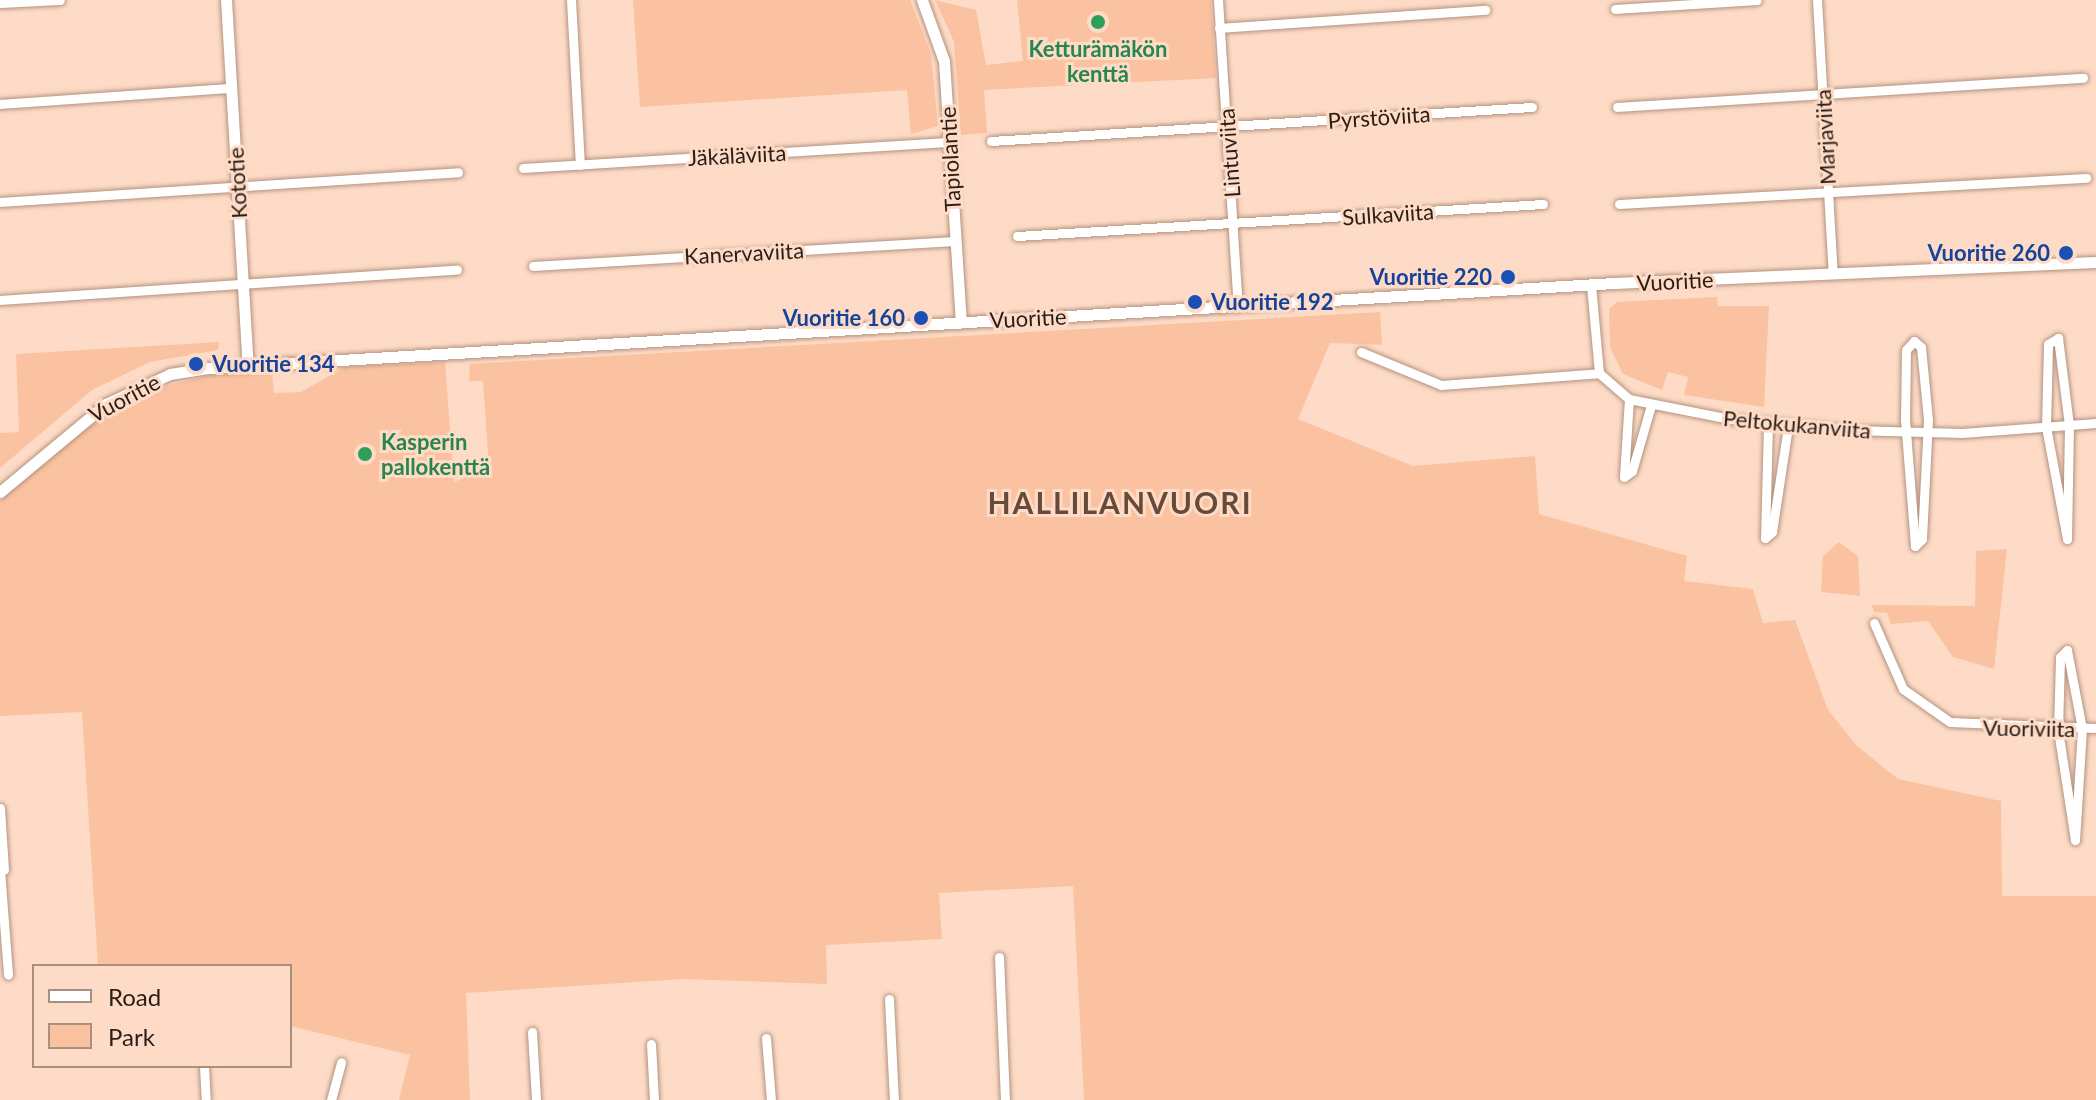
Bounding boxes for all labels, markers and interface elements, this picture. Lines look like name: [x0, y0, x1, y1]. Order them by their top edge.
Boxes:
marker: Ketturämäkön kenttä: [1089, 13, 1107, 31]
place label: Ketturämäkön kenttä: [1029, 35, 1167, 86]
street label: Marjaviita: [1809, 88, 1841, 186]
street label: Pyrstöviita: [1327, 100, 1431, 134]
street label: Tapiolantie: [934, 106, 966, 212]
street label: Lintuviita: [1213, 107, 1245, 199]
street label: Jäkäläviita: [687, 139, 787, 171]
street label: Kototie: [222, 147, 252, 219]
street label: Sulkaviita: [1341, 198, 1435, 230]
street label: Kanervaviita: [683, 237, 805, 269]
place label: Vuoritie 260: [1927, 240, 2050, 266]
marker: Vuoritie 260: [2057, 244, 2075, 262]
place label: Vuoritie 220: [1369, 264, 1492, 290]
street label: Vuoritie: [1636, 266, 1714, 296]
marker: Vuoritie 220: [1499, 268, 1517, 286]
place label: Vuoritie 192: [1211, 289, 1334, 315]
marker: Vuoritie 192: [1186, 293, 1204, 311]
street label: Vuoritie: [989, 303, 1067, 333]
place label: Vuoritie 160: [782, 305, 905, 331]
marker: Vuoritie 160: [912, 309, 930, 327]
place label: Vuoritie 134: [212, 351, 335, 377]
marker: Vuoritie 134: [187, 355, 205, 373]
street label: Vuoritie: [84, 368, 164, 428]
street label: Peltokukanviita: [1722, 404, 1872, 444]
place label: Kasperin pallokenttä: [381, 428, 490, 480]
marker: Kasperin pallokenttä: [356, 445, 374, 463]
district label: HALLILANVUORI: [987, 484, 1253, 520]
street label: Vuoriviita: [1983, 714, 2075, 742]
legend: [32, 964, 292, 1068]
text: Road: [108, 982, 161, 1011]
text: Park: [108, 1022, 155, 1051]

